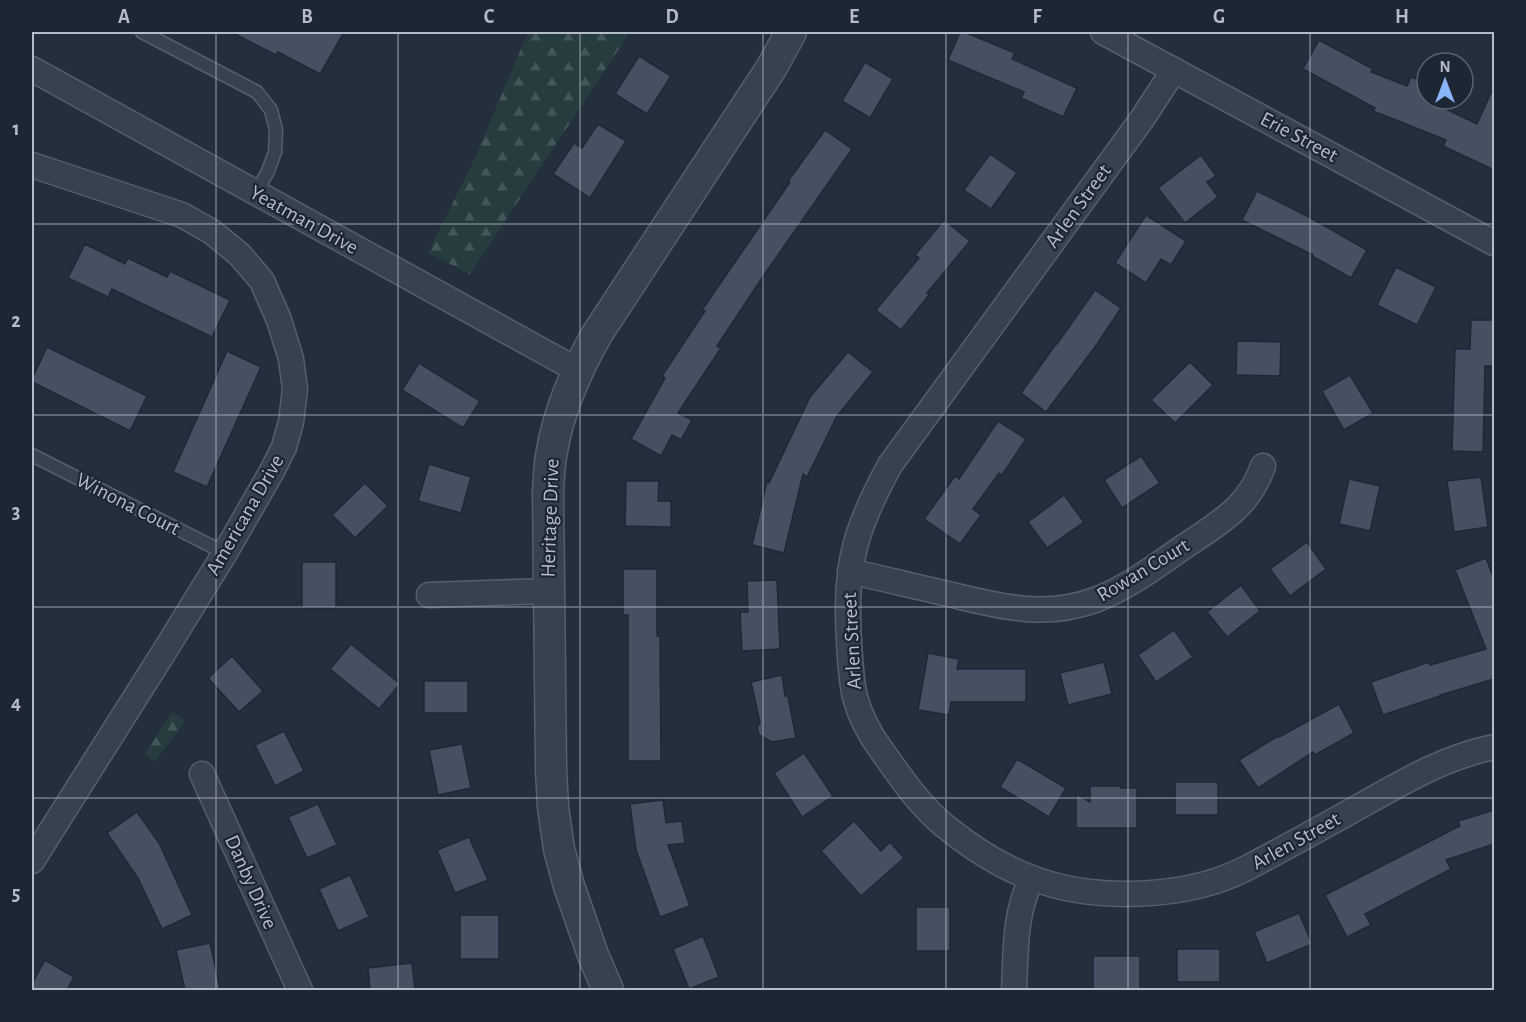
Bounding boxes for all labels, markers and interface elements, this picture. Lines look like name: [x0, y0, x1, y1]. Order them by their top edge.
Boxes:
text: A: [118, 7, 130, 27]
text: B: [301, 7, 313, 27]
text: C: [484, 7, 495, 27]
text: D: [665, 7, 679, 27]
text: E: [849, 7, 859, 27]
text: F: [1032, 7, 1042, 27]
text: G: [1213, 7, 1225, 27]
text: H: [1395, 7, 1409, 27]
north arrow: [1415, 51, 1475, 111]
text: N: [1439, 59, 1451, 75]
street label: Erie Street: [1257, 108, 1341, 166]
text: 1: [12, 119, 20, 139]
street label: Arlen Street: [1041, 160, 1115, 252]
street label: Yeatman Drive: [246, 182, 362, 258]
text: 2: [11, 311, 21, 331]
street label: Americana Drive: [202, 451, 288, 579]
street label: Heritage Drive: [537, 458, 563, 578]
street label: Winona Court: [73, 469, 184, 539]
text: 3: [12, 502, 20, 522]
street label: Rowan Court: [1093, 534, 1193, 606]
street label: Arlen Street: [839, 592, 865, 690]
text: 4: [11, 693, 21, 713]
street label: Arlen Street: [1248, 808, 1344, 874]
street label: Danby Drive: [221, 832, 281, 932]
text: 5: [12, 884, 20, 904]

